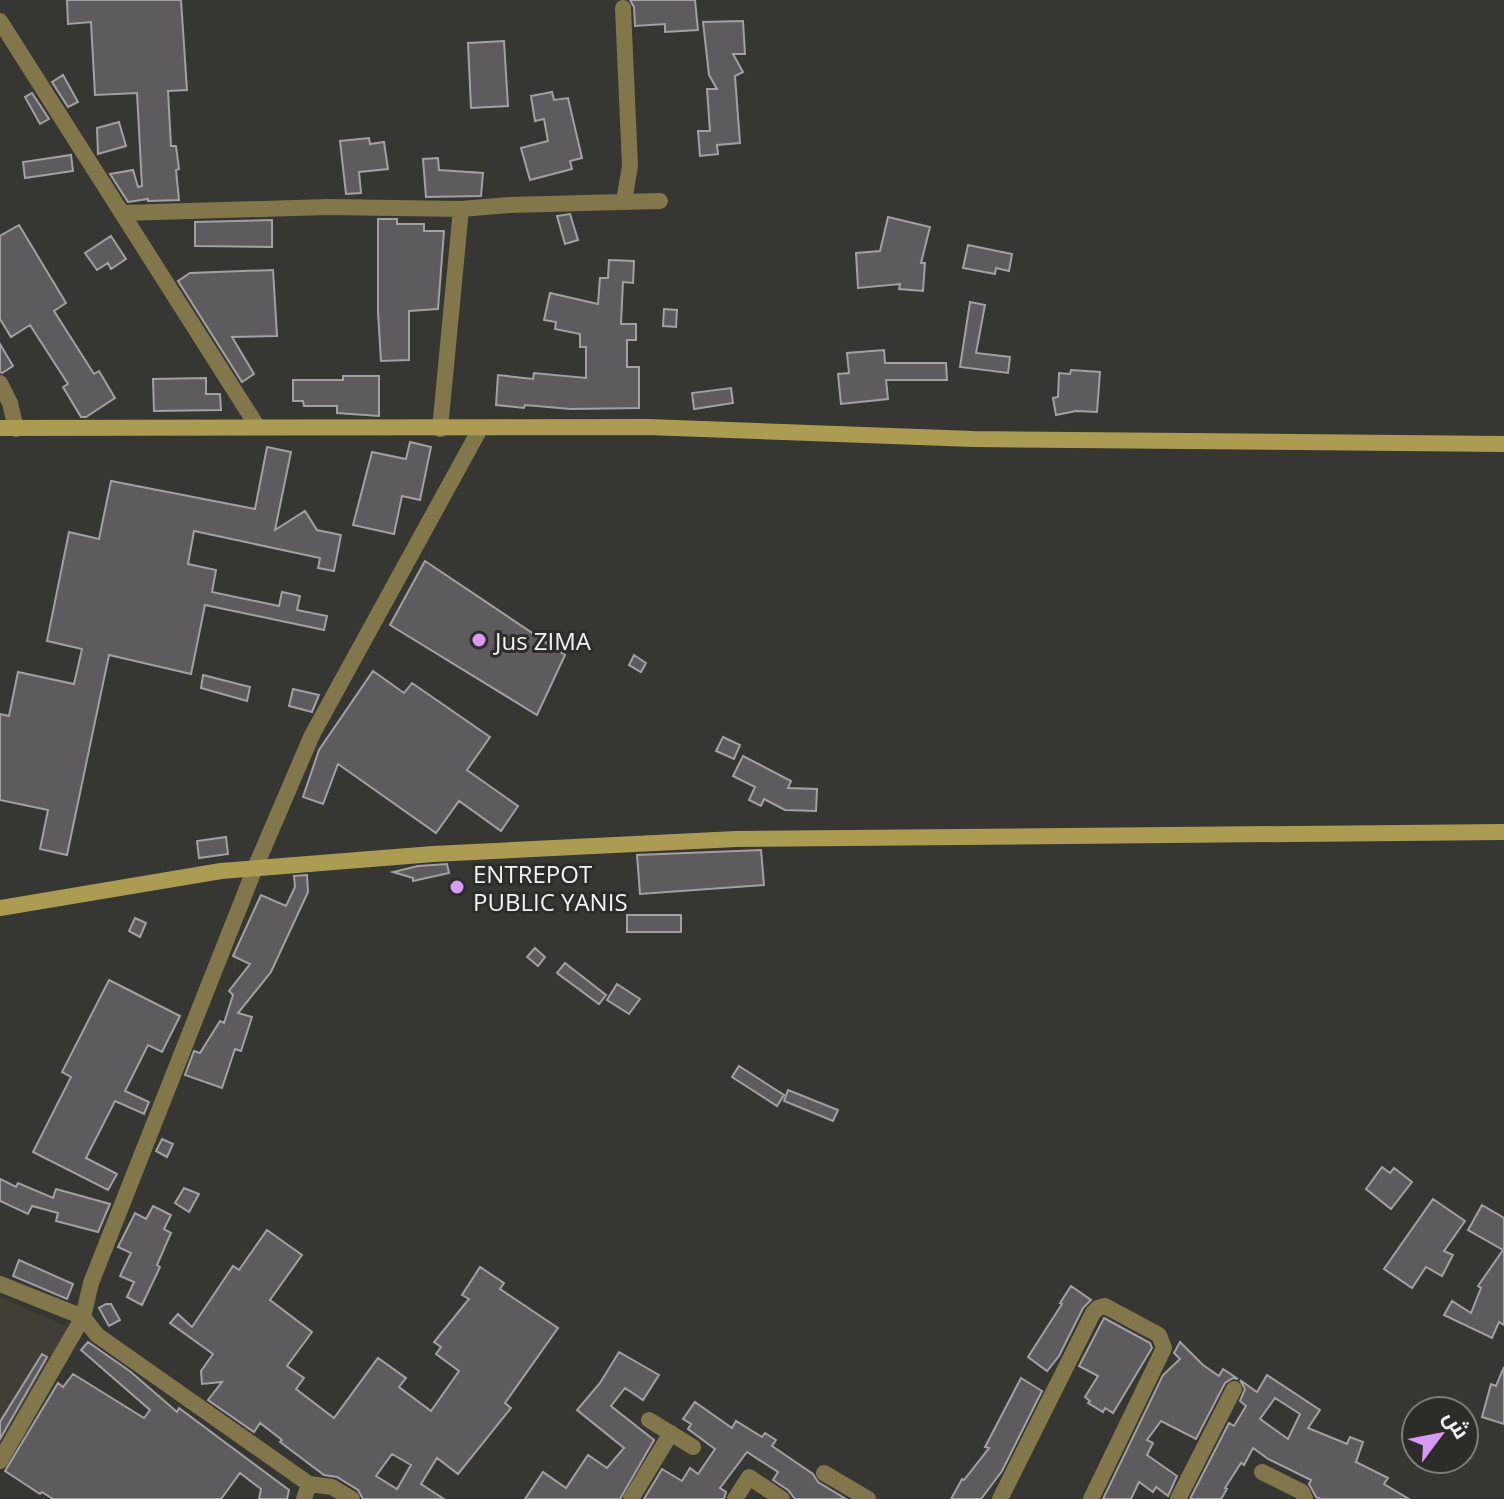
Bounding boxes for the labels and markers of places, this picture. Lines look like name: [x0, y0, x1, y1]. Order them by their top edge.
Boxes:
place label: Jus ZIMA: [493, 624, 592, 657]
marker: Jus ZIMA: [470, 631, 488, 649]
place label: ENTREPOT PUBLIC YANIS: [473, 857, 628, 918]
marker: ENTREPOT PUBLIC YANIS: [448, 878, 466, 896]

